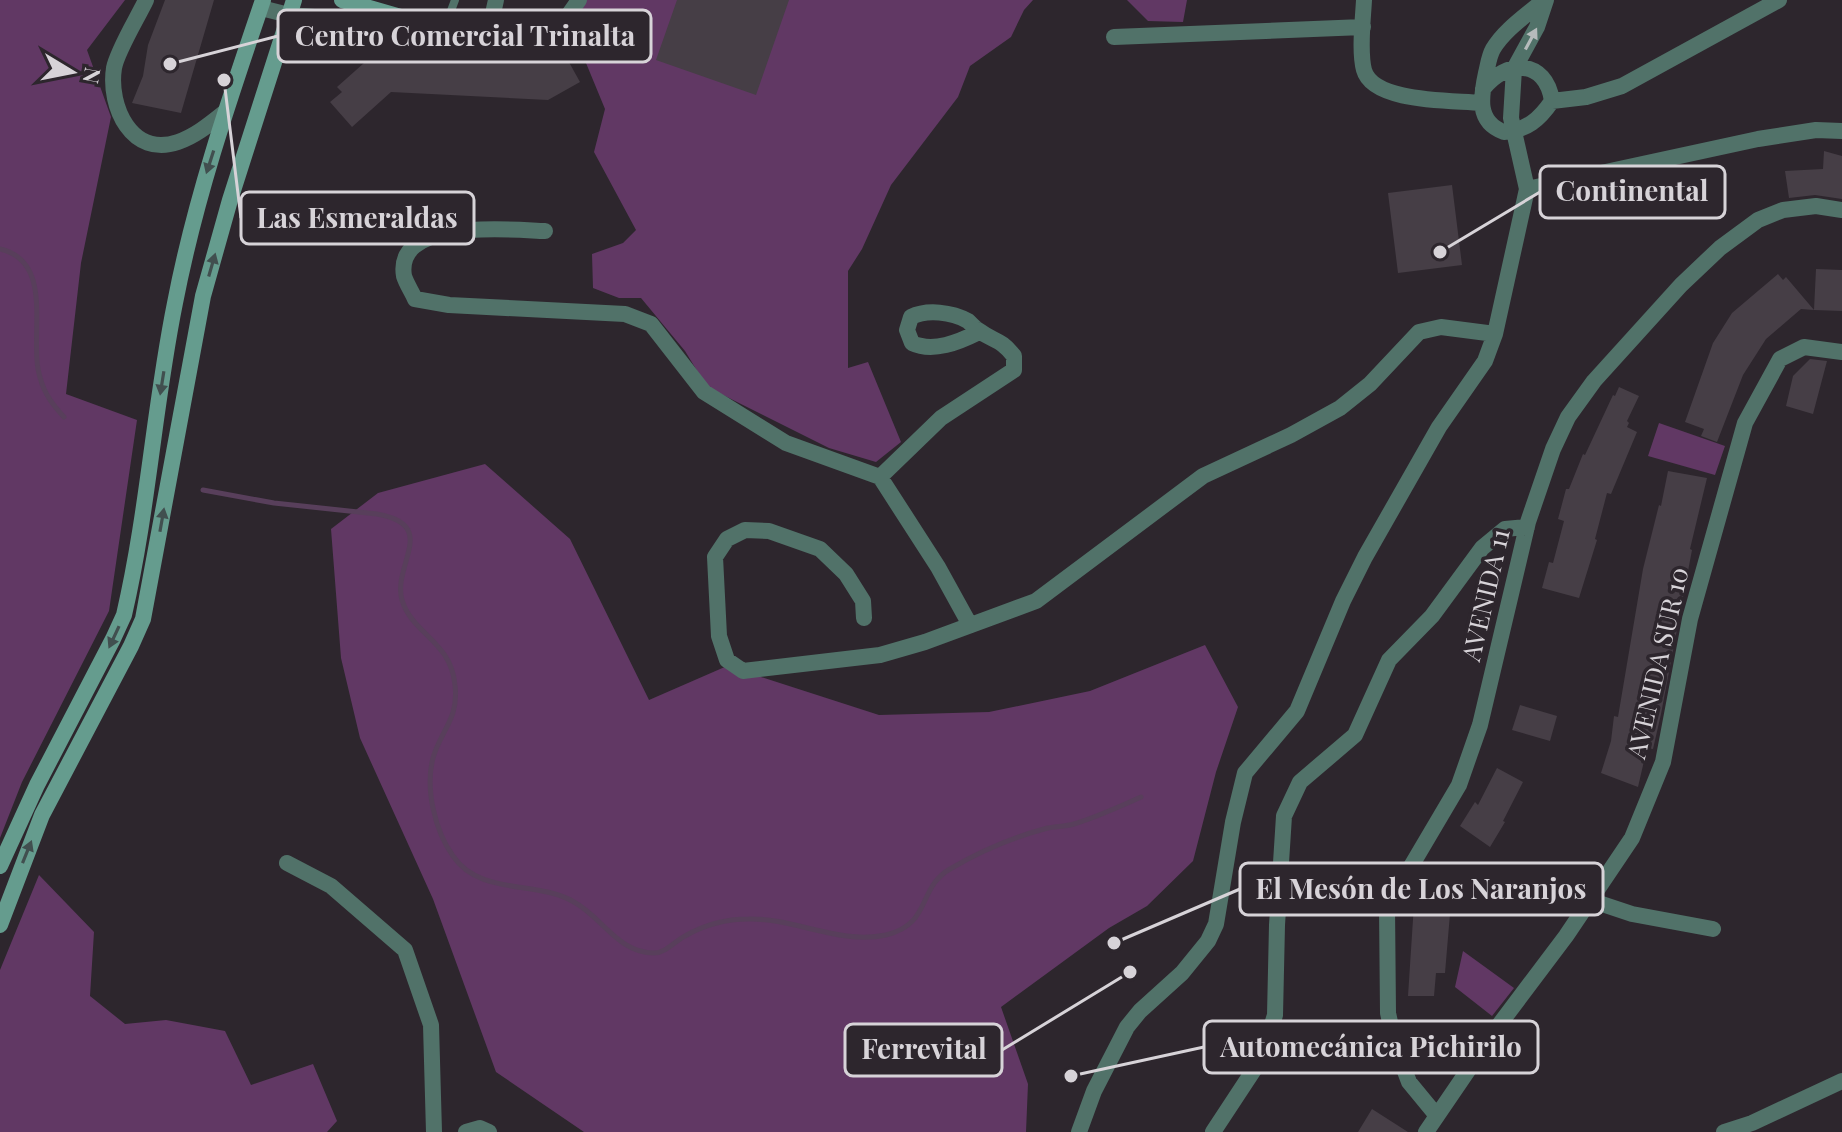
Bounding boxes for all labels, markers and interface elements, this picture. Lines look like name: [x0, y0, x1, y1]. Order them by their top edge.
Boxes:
callout: Centro Comercial Trinalta: [278, 10, 651, 62]
text: Centro Comercial Trinalta: [295, 16, 636, 53]
one-way arrow: [1524, 27, 1538, 50]
north arrow: [32, 32, 112, 112]
text: N: [77, 65, 109, 86]
one-way arrow: [203, 150, 215, 174]
callout: Continental: [1540, 166, 1725, 218]
text: Continental: [1556, 171, 1709, 208]
callout: Las Esmeraldas: [241, 192, 474, 244]
text: Las Esmeraldas: [256, 198, 458, 235]
one-way arrow: [206, 252, 218, 277]
one-way arrow: [155, 370, 168, 395]
one-way arrow: [156, 507, 169, 532]
street label: AVENIDA 11: [1452, 525, 1517, 665]
street label: AVENIDA SUR 10: [1617, 563, 1696, 763]
one-way arrow: [107, 626, 121, 649]
one-way arrow: [21, 840, 34, 864]
callout: El Mesón de Los Naranjos: [1240, 863, 1603, 915]
text: El Mesón de Los Naranjos: [1256, 869, 1586, 906]
callout: Automecánica Pichirilo: [1204, 1021, 1538, 1073]
callout: Ferrevital: [845, 1024, 1002, 1076]
text: Automecánica Pichirilo: [1219, 1027, 1522, 1064]
text: Ferrevital: [861, 1029, 987, 1066]

